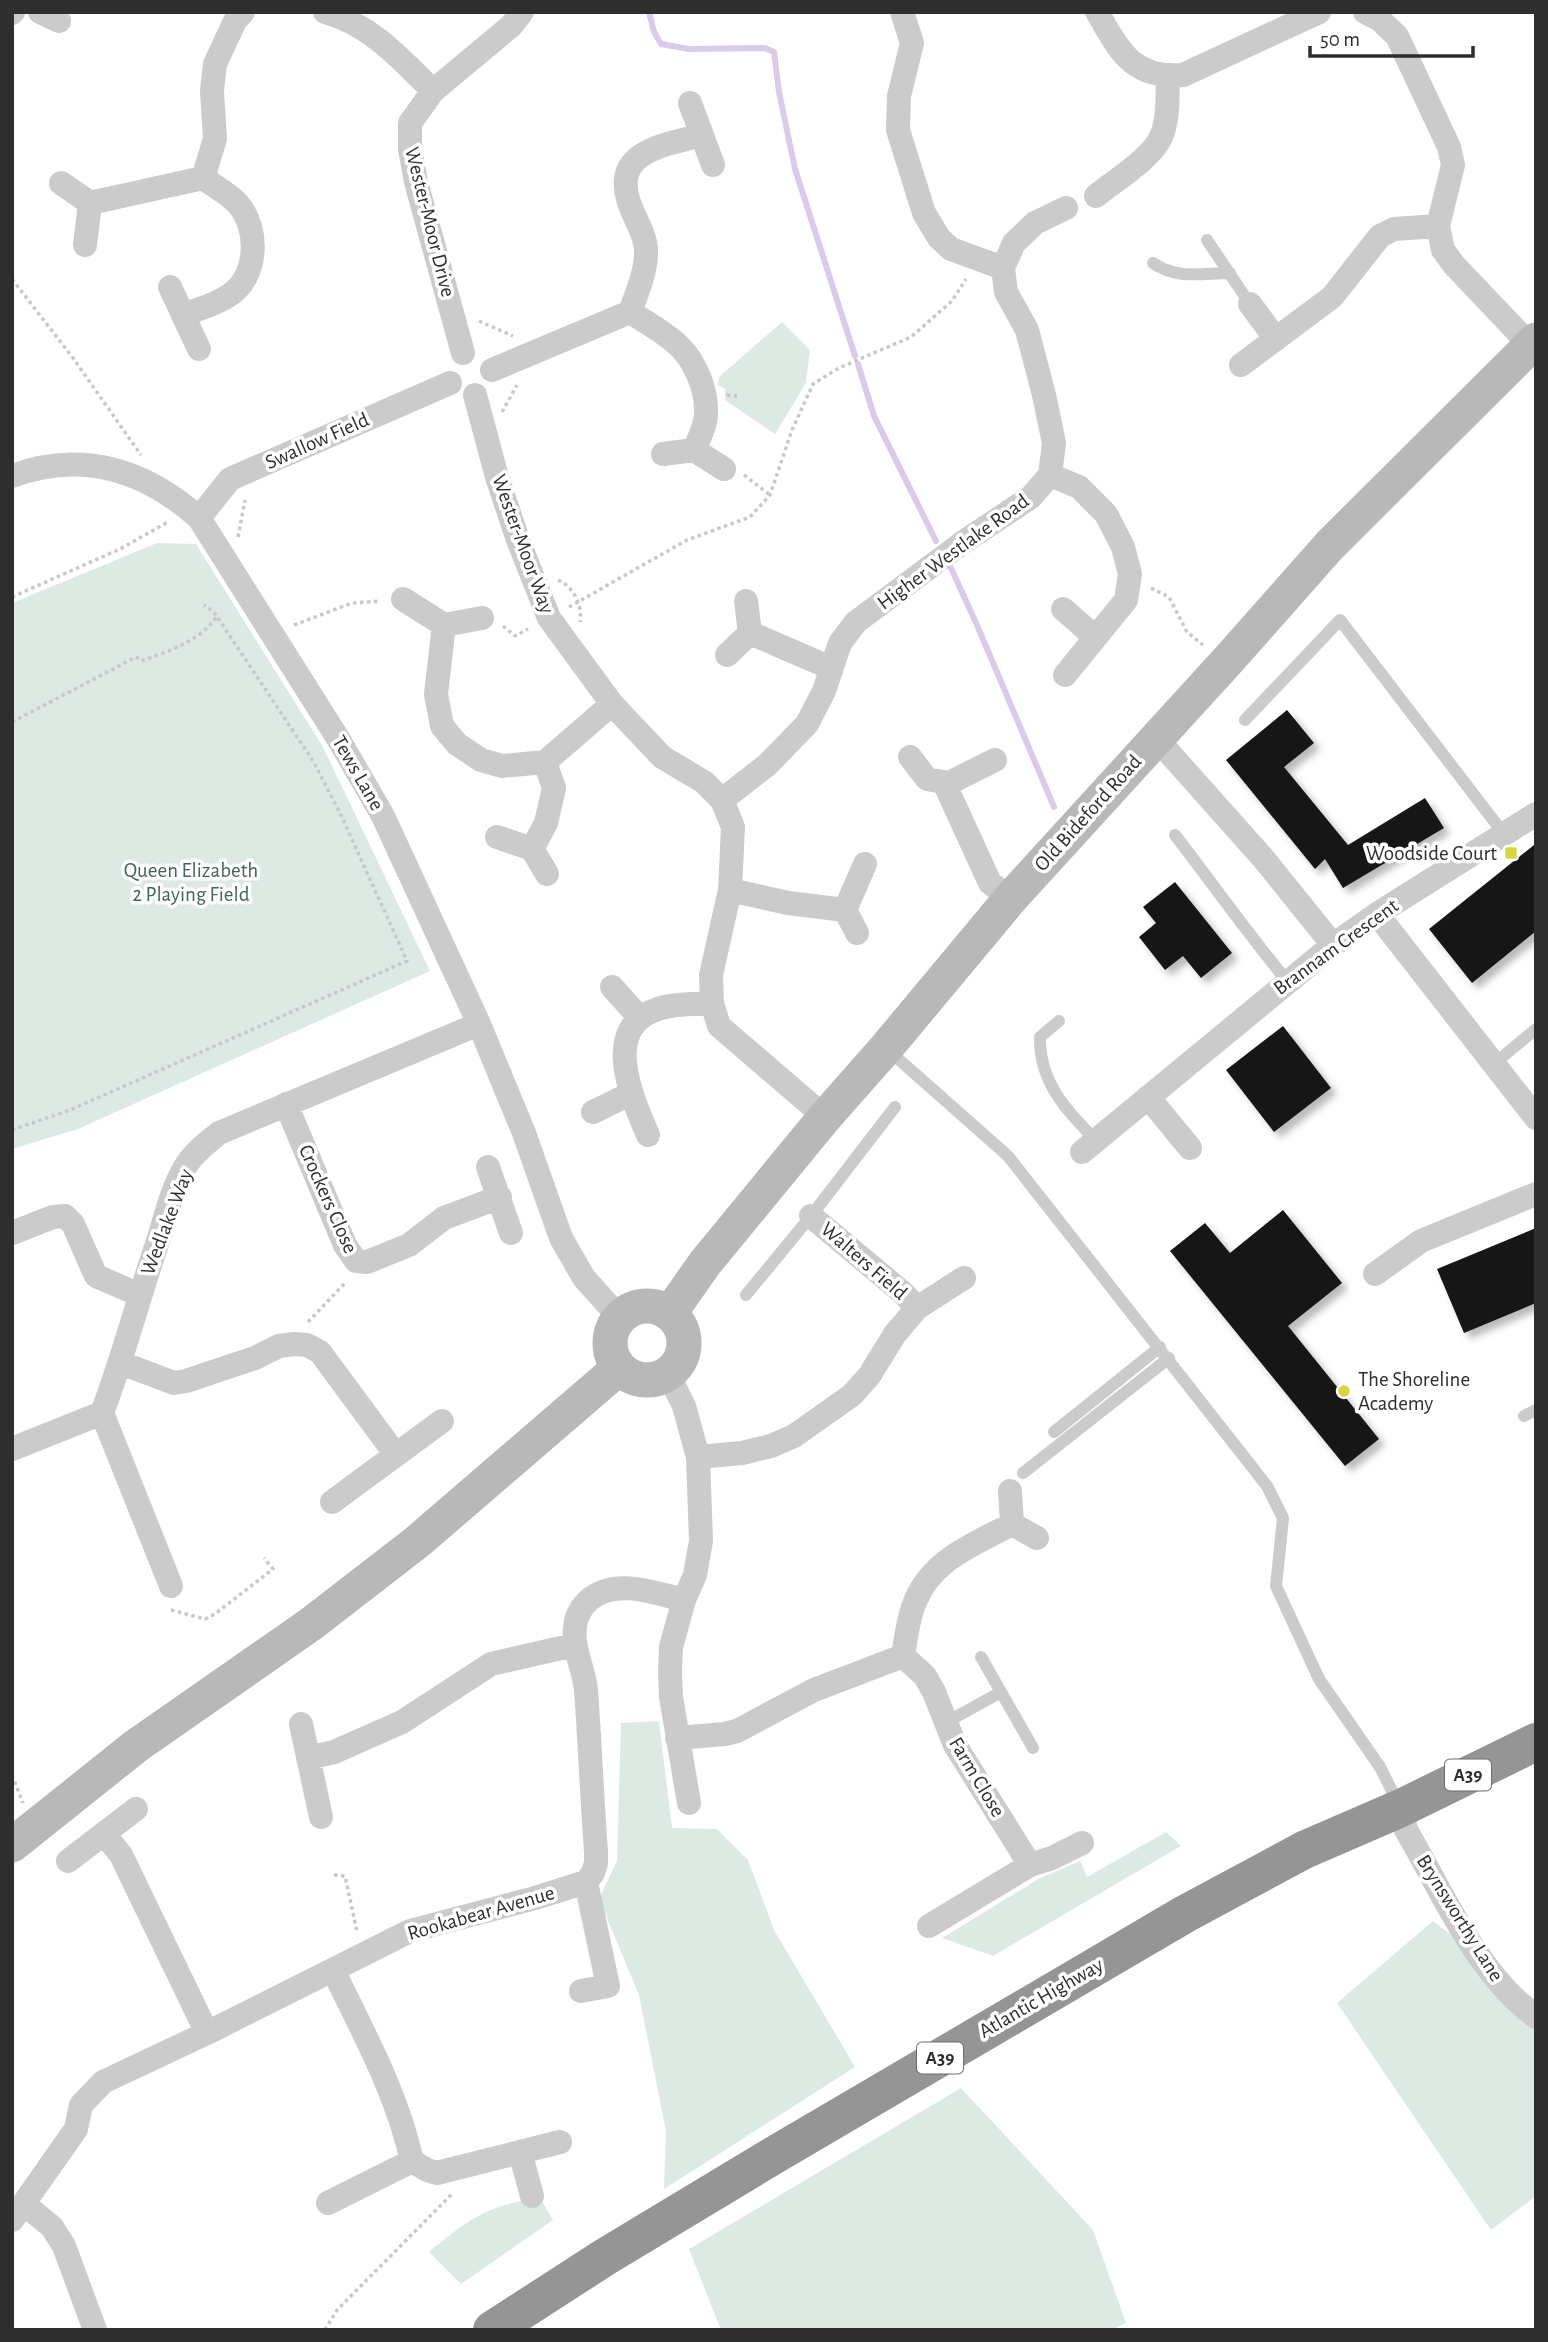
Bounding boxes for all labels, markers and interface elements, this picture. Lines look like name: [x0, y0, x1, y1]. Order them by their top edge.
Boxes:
scale bar: [1310, 14, 1473, 58]
text: 50 m: [1320, 29, 1360, 50]
street label: Wester-Moor Drive: [401, 145, 459, 299]
street label: Swallow Field: [262, 409, 372, 473]
street label: Wester-Moor Way: [488, 472, 558, 616]
street label: Higher Westlake Road: [873, 490, 1033, 614]
street label: Tews Lane: [328, 732, 388, 814]
street label: Old Bideford Road: [1030, 751, 1146, 875]
place label: Woodside Court: [1366, 843, 1497, 864]
marker: Woodside Court: [1503, 845, 1519, 861]
park label: Queen Elizabeth 2 Playing Field: [124, 860, 258, 905]
street label: Brannam Crescent: [1270, 895, 1402, 999]
street label: Crockers Close: [295, 1142, 361, 1256]
street label: Wedlake Way: [137, 1166, 197, 1278]
street label: Walters Field: [817, 1218, 911, 1304]
place label: The Shoreline Academy: [1358, 1369, 1470, 1414]
marker: The Shoreline Academy: [1336, 1383, 1352, 1399]
street label: Farm Close: [945, 1733, 1009, 1821]
road number: A39: [1445, 1760, 1491, 1791]
street label: Brynsworthy Lane: [1413, 1851, 1507, 1985]
street label: Rookabear Avenue: [405, 1882, 557, 1944]
street label: Atlantic Highway: [975, 1954, 1107, 2042]
road number: A39: [917, 2042, 963, 2074]

